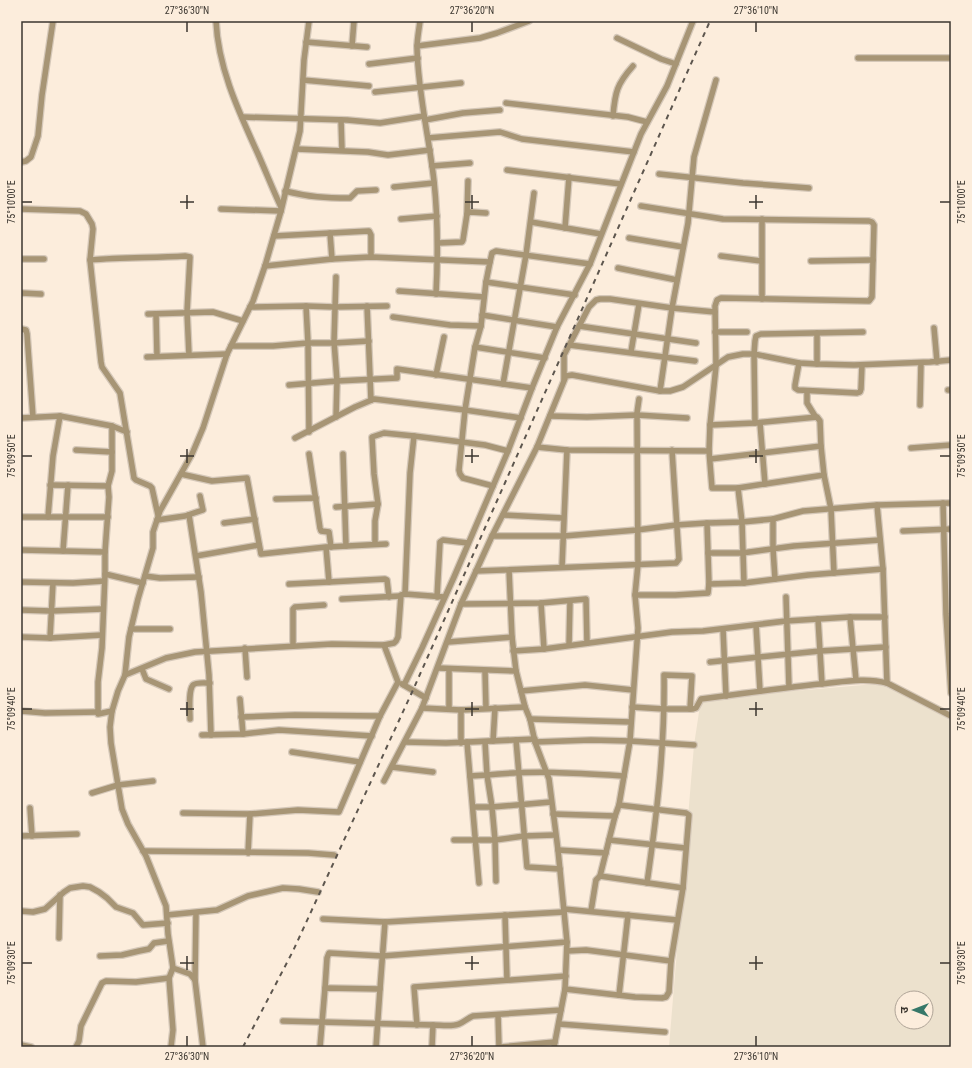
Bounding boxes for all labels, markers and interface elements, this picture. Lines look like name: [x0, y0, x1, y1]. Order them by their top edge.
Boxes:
text: 27°36'30"N: [165, 5, 209, 16]
text: 27°36'20"N: [450, 5, 494, 16]
text: 27°36'10"N: [734, 5, 778, 16]
text: 75°10'00"E: [6, 180, 17, 224]
text: 75°10'00"E: [956, 180, 967, 224]
text: 75°09'50"E: [6, 434, 17, 478]
text: 75°09'50"E: [956, 434, 967, 478]
text: 75°09'40"E: [6, 687, 17, 731]
text: 75°09'40"E: [956, 687, 967, 731]
text: 75°09'30"E: [6, 941, 17, 985]
text: 75°09'30"E: [956, 941, 967, 985]
north arrow: [894, 990, 934, 1030]
text: उ: [898, 1006, 911, 1013]
text: 27°36'30"N: [165, 1051, 209, 1062]
text: 27°36'20"N: [450, 1051, 494, 1062]
text: 27°36'10"N: [734, 1051, 778, 1062]

